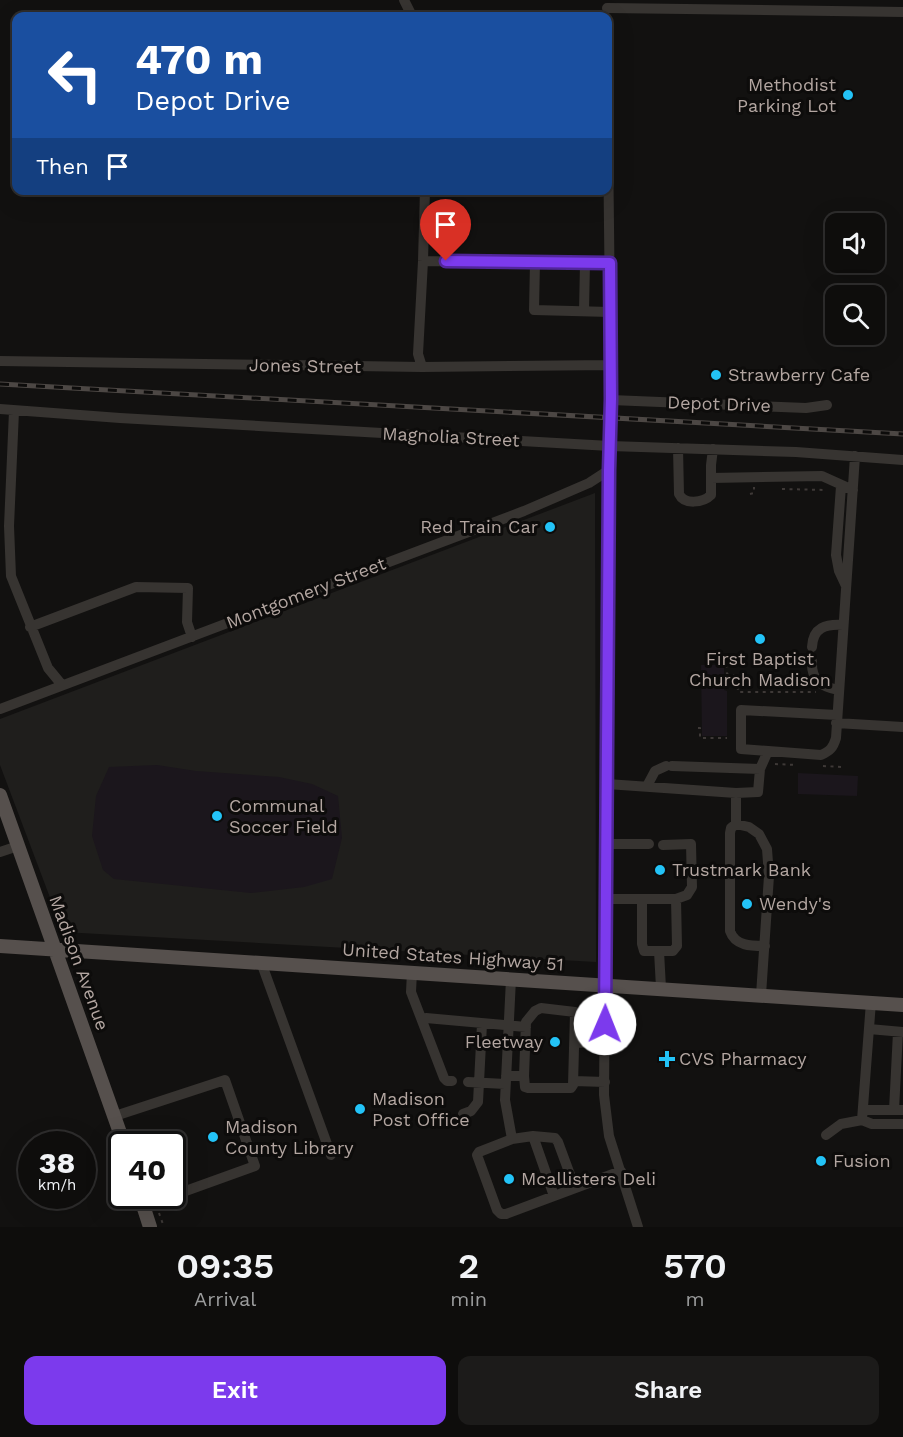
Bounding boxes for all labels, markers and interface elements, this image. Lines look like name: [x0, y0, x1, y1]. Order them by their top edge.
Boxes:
text: 470 m: [135, 35, 263, 84]
icon: left: [36, 36, 114, 114]
place label: Methodist Parking Lot: [737, 74, 836, 116]
text: Depot Drive: [135, 85, 291, 117]
marker: Methodist Parking Lot: [841, 88, 855, 102]
icon: arrive: [101, 150, 134, 183]
text: Then: [36, 154, 89, 179]
pin: [420, 199, 471, 261]
icon: arrive: [429, 208, 462, 241]
map controls: [825, 213, 885, 345]
button: sound: [825, 213, 885, 273]
button: search: [825, 285, 885, 345]
street label: Jones Street: [249, 354, 362, 377]
place label: Strawberry Cafe: [728, 364, 870, 385]
marker: Strawberry Cafe: [709, 368, 723, 382]
street label: Depot Drive: [667, 391, 771, 416]
street label: Magnolia Street: [382, 422, 521, 451]
place label: Red Train Car: [420, 516, 538, 537]
marker: Red Train Car: [543, 520, 557, 534]
street label: Montgomery Street: [223, 552, 389, 633]
marker: First Baptist Church Madison: [753, 632, 767, 646]
place label: First Baptist Church Madison: [689, 648, 831, 690]
place label: Communal Soccer Field: [229, 795, 338, 837]
marker: Communal Soccer Field: [210, 809, 224, 823]
place label: Trustmark Bank: [672, 859, 811, 880]
marker: Trustmark Bank: [653, 863, 667, 877]
street label: Madison Avenue: [45, 892, 114, 1033]
place label: Wendy's: [759, 893, 831, 914]
marker: Wendy's: [740, 897, 754, 911]
street label: United States Highway 51: [342, 938, 564, 975]
position arrow: [573, 992, 637, 1056]
place label: Fleetway: [465, 1031, 544, 1052]
marker: Fleetway: [548, 1035, 562, 1049]
place label: CVS Pharmacy: [679, 1048, 807, 1069]
marker: CVS Pharmacy: [660, 1052, 674, 1066]
place label: Madison Post Office: [372, 1088, 470, 1130]
marker: Madison Post Office: [353, 1102, 367, 1116]
place label: Madison County Library: [225, 1116, 354, 1158]
marker: Madison County Library: [206, 1130, 220, 1144]
speed limit sign: 40: [108, 1131, 186, 1209]
text: 38: [39, 1145, 75, 1180]
place label: Fusion: [833, 1150, 891, 1171]
marker: Fusion: [814, 1154, 828, 1168]
place label: Mcallisters Deli: [521, 1168, 656, 1189]
marker: Mcallisters Deli: [502, 1172, 516, 1186]
text: km/h: [38, 1176, 76, 1194]
text: 09:35: [176, 1245, 274, 1287]
text: 2: [458, 1245, 479, 1287]
text: 570: [663, 1245, 727, 1287]
text: Arrival: [194, 1287, 256, 1311]
text: min: [450, 1287, 487, 1311]
text: m: [686, 1287, 705, 1311]
button: Exit: [24, 1356, 446, 1425]
button: Share: [458, 1356, 879, 1425]

